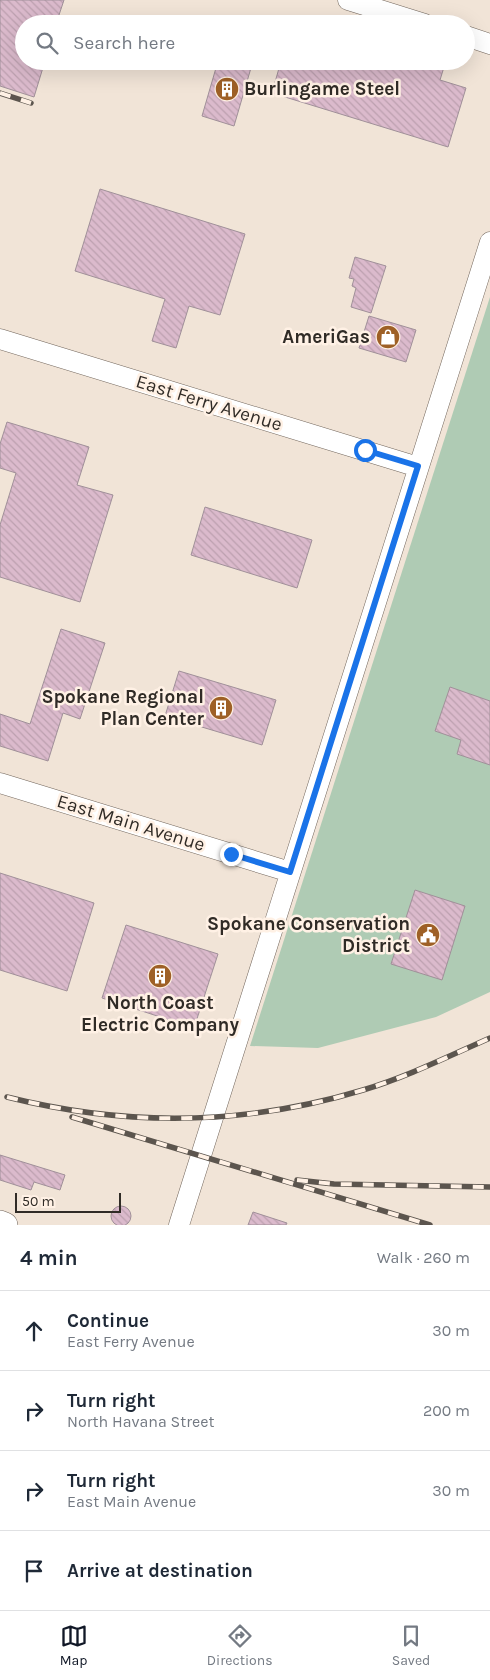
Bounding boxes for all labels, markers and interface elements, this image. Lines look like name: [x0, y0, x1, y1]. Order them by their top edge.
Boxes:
search box: [15, 15, 475, 70]
icon: search: [33, 29, 61, 57]
text: Search here: [73, 32, 175, 54]
building icon: Burlingame Steel: [214, 76, 240, 102]
place label: Burlingame Steel: [244, 78, 400, 100]
shop icon: AmeriGas: [375, 324, 401, 350]
place label: AmeriGas: [282, 326, 370, 348]
street label: East Ferry Avenue: [133, 370, 285, 436]
route start: [354, 439, 377, 462]
place label: Spokane Regional Plan Center: [41, 686, 205, 730]
building icon: Spokane Regional Plan Center: [208, 695, 234, 721]
street label: East Main Avenue: [54, 790, 208, 856]
route end: [220, 843, 243, 866]
place label: Spokane Conservation District: [207, 913, 410, 957]
public building icon: Spokane Conservation District: [415, 922, 441, 948]
building icon: North Coast Electric Company: [147, 963, 173, 989]
place label: North Coast Electric Company: [81, 992, 239, 1036]
scale bar: [15, 1190, 121, 1213]
text: 50 m: [22, 1193, 55, 1210]
text: 4 min: [20, 1246, 78, 1270]
text: Walk · 260 m: [377, 1248, 470, 1267]
text: Continue: [67, 1310, 149, 1332]
icon: ahead: [20, 1317, 48, 1345]
text: 30 m: [432, 1321, 470, 1340]
text: East Ferry Avenue: [67, 1332, 195, 1351]
text: Turn right: [67, 1390, 156, 1412]
icon: right: [20, 1397, 48, 1425]
text: 200 m: [423, 1401, 470, 1420]
text: North Havana Street: [67, 1412, 214, 1431]
text: Turn right: [67, 1470, 156, 1492]
icon: right: [20, 1477, 48, 1505]
text: 30 m: [432, 1481, 470, 1500]
text: East Main Avenue: [67, 1492, 196, 1511]
icon: arrive: [20, 1557, 48, 1585]
text: Arrive at destination: [67, 1560, 253, 1582]
tab: Map: [60, 1622, 88, 1669]
tab: Directions: [207, 1622, 273, 1669]
tab: Saved: [392, 1622, 430, 1669]

